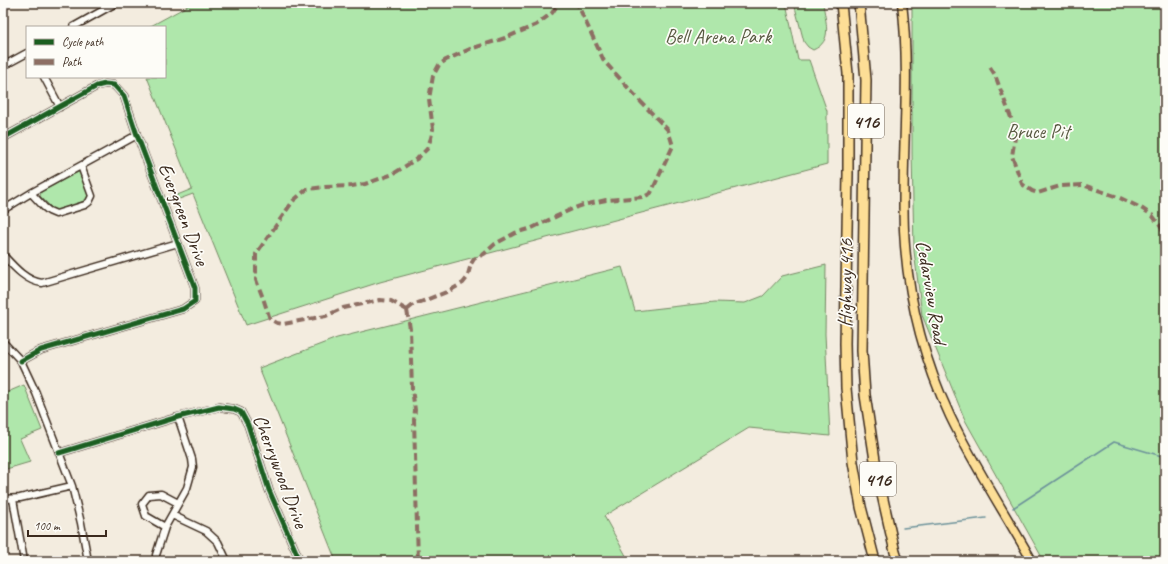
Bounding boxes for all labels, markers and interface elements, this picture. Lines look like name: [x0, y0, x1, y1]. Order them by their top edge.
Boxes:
park label: Bell Arena Park: [665, 24, 773, 49]
legend: [26, 26, 166, 78]
text: Cycle path: [62, 34, 104, 50]
text: Path: [62, 54, 82, 70]
road number: 416: [848, 104, 884, 138]
park label: Bruce Pit: [1006, 119, 1073, 144]
street label: Evergreen Drive: [153, 159, 215, 270]
street label: Highway 416: [832, 238, 859, 327]
street label: Cedarview Road: [910, 238, 953, 349]
street label: Cherrywood Drive: [247, 411, 314, 533]
road number: 416: [860, 462, 896, 496]
scale bar: [28, 512, 106, 538]
text: 100 m: [34, 518, 61, 534]

